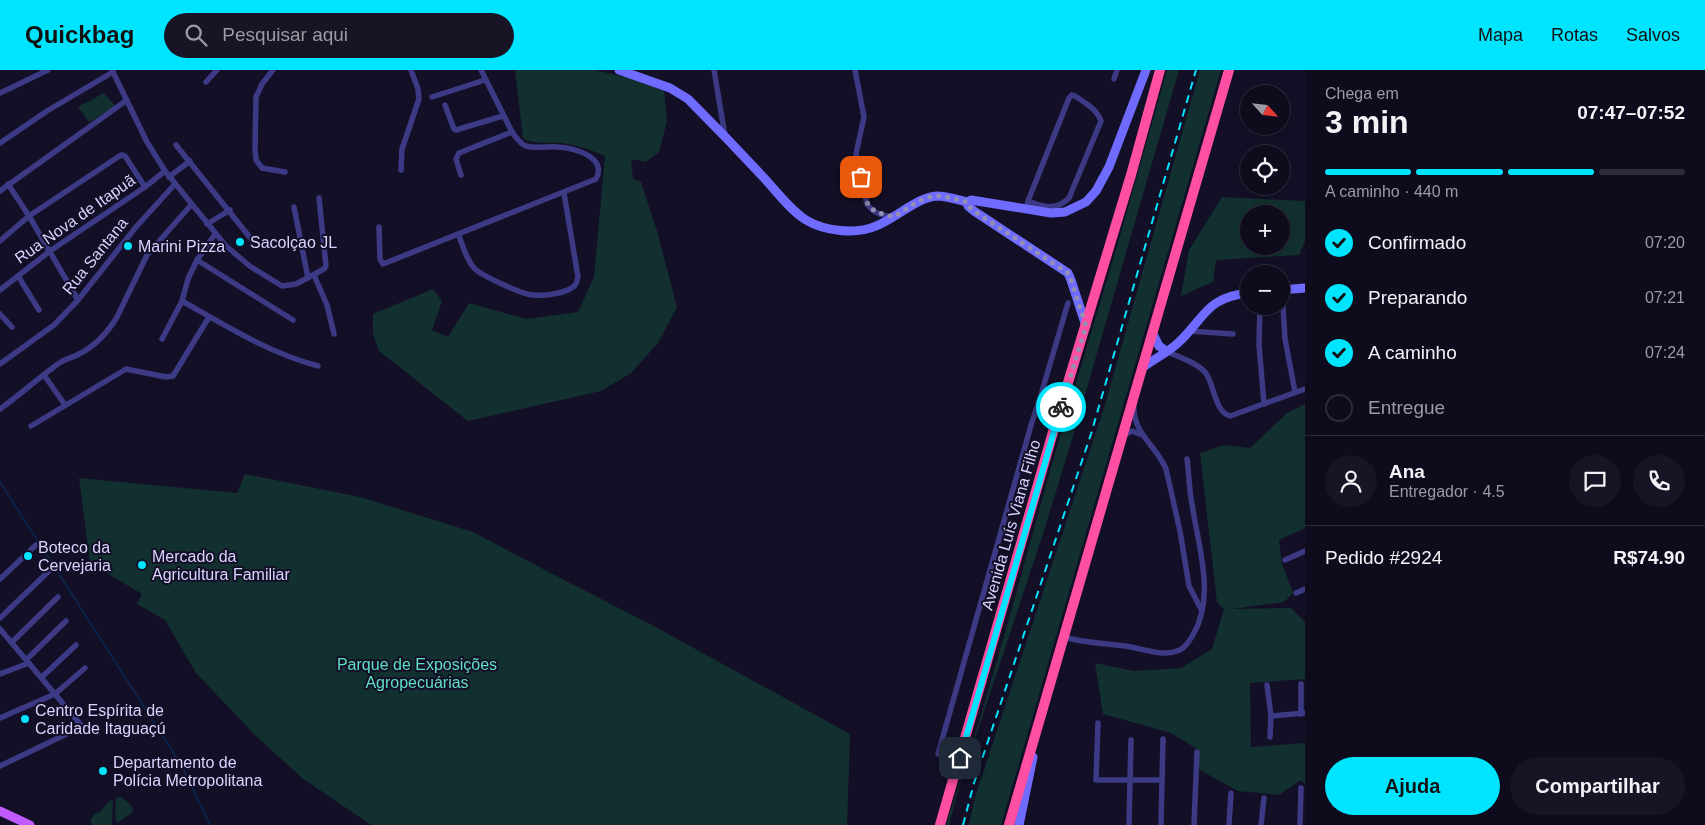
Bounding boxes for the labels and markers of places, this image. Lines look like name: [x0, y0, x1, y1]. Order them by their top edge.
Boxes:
pin: [840, 156, 882, 198]
place label: Sacolçao JL: [250, 234, 337, 251]
marker: Sacolçao JL: [234, 236, 246, 248]
place label: Marini Pizza: [138, 238, 225, 255]
marker: Marini Pizza: [122, 240, 134, 252]
place label: Boteco da Cervejaria: [38, 539, 111, 574]
place label: Mercado da Agricultura Familiar: [152, 548, 290, 583]
marker: Boteco da Cervejaria: [22, 550, 34, 562]
marker: Mercado da Agricultura Familiar: [136, 559, 148, 571]
place label: Centro Espírita de Caridade Itaguaçú: [35, 702, 166, 737]
marker: Centro Espírita de Caridade Itaguaçú: [19, 713, 31, 725]
pin: [939, 737, 981, 779]
place label: Departamento de Polícia Metropolitana: [113, 754, 263, 789]
marker: Departamento de Polícia Metropolitana: [97, 765, 109, 777]

